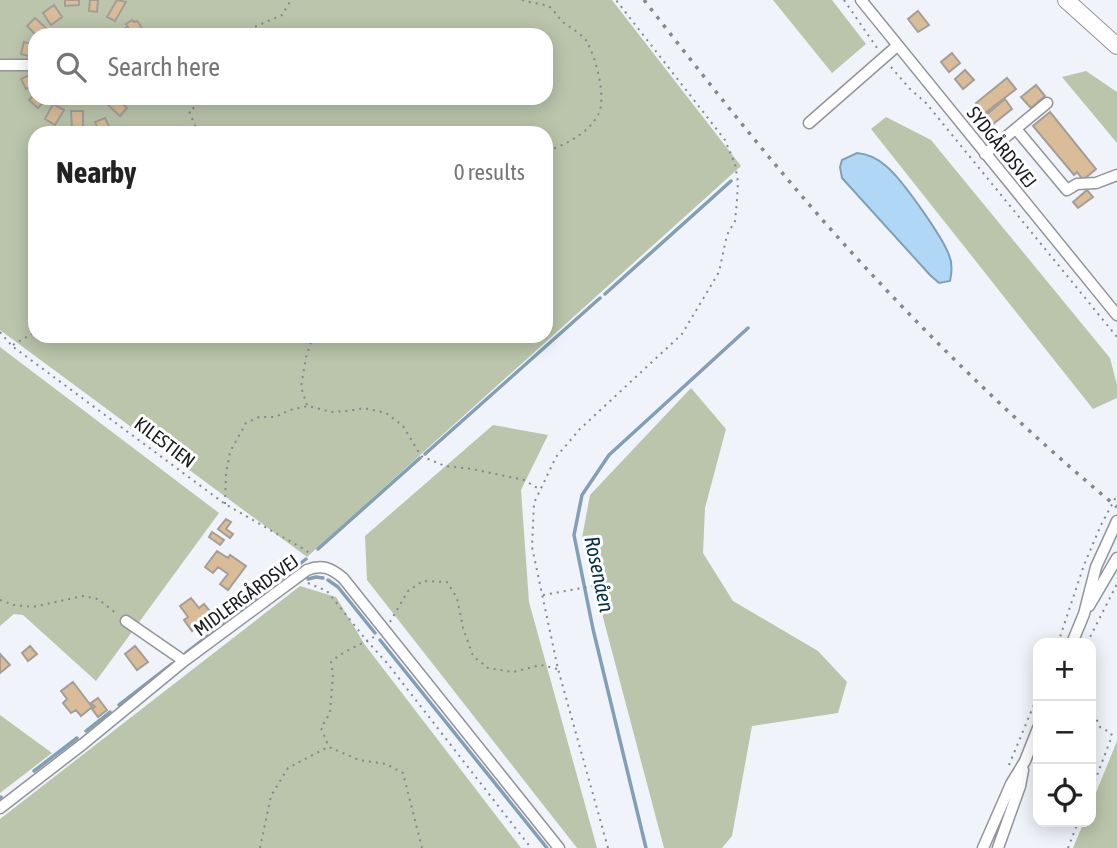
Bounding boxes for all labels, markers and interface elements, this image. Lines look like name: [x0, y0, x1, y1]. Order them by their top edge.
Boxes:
search box: [28, 28, 553, 105]
icon: search: [52, 48, 90, 86]
text: Search here: [108, 52, 220, 82]
street label: SYDGÅRDSVEJ: [963, 102, 1041, 192]
text: Nearby: [56, 155, 136, 189]
text: 0 results: [454, 159, 525, 185]
street label: KILESTIEN: [130, 412, 200, 472]
water label: Rosenåen: [580, 534, 620, 614]
street label: MIDLERGÅRDSVEJ: [189, 550, 303, 640]
map controls: [1033, 638, 1096, 827]
button: +: [1033, 638, 1096, 701]
button: −: [1033, 701, 1096, 764]
button: locate: [1033, 764, 1096, 827]

